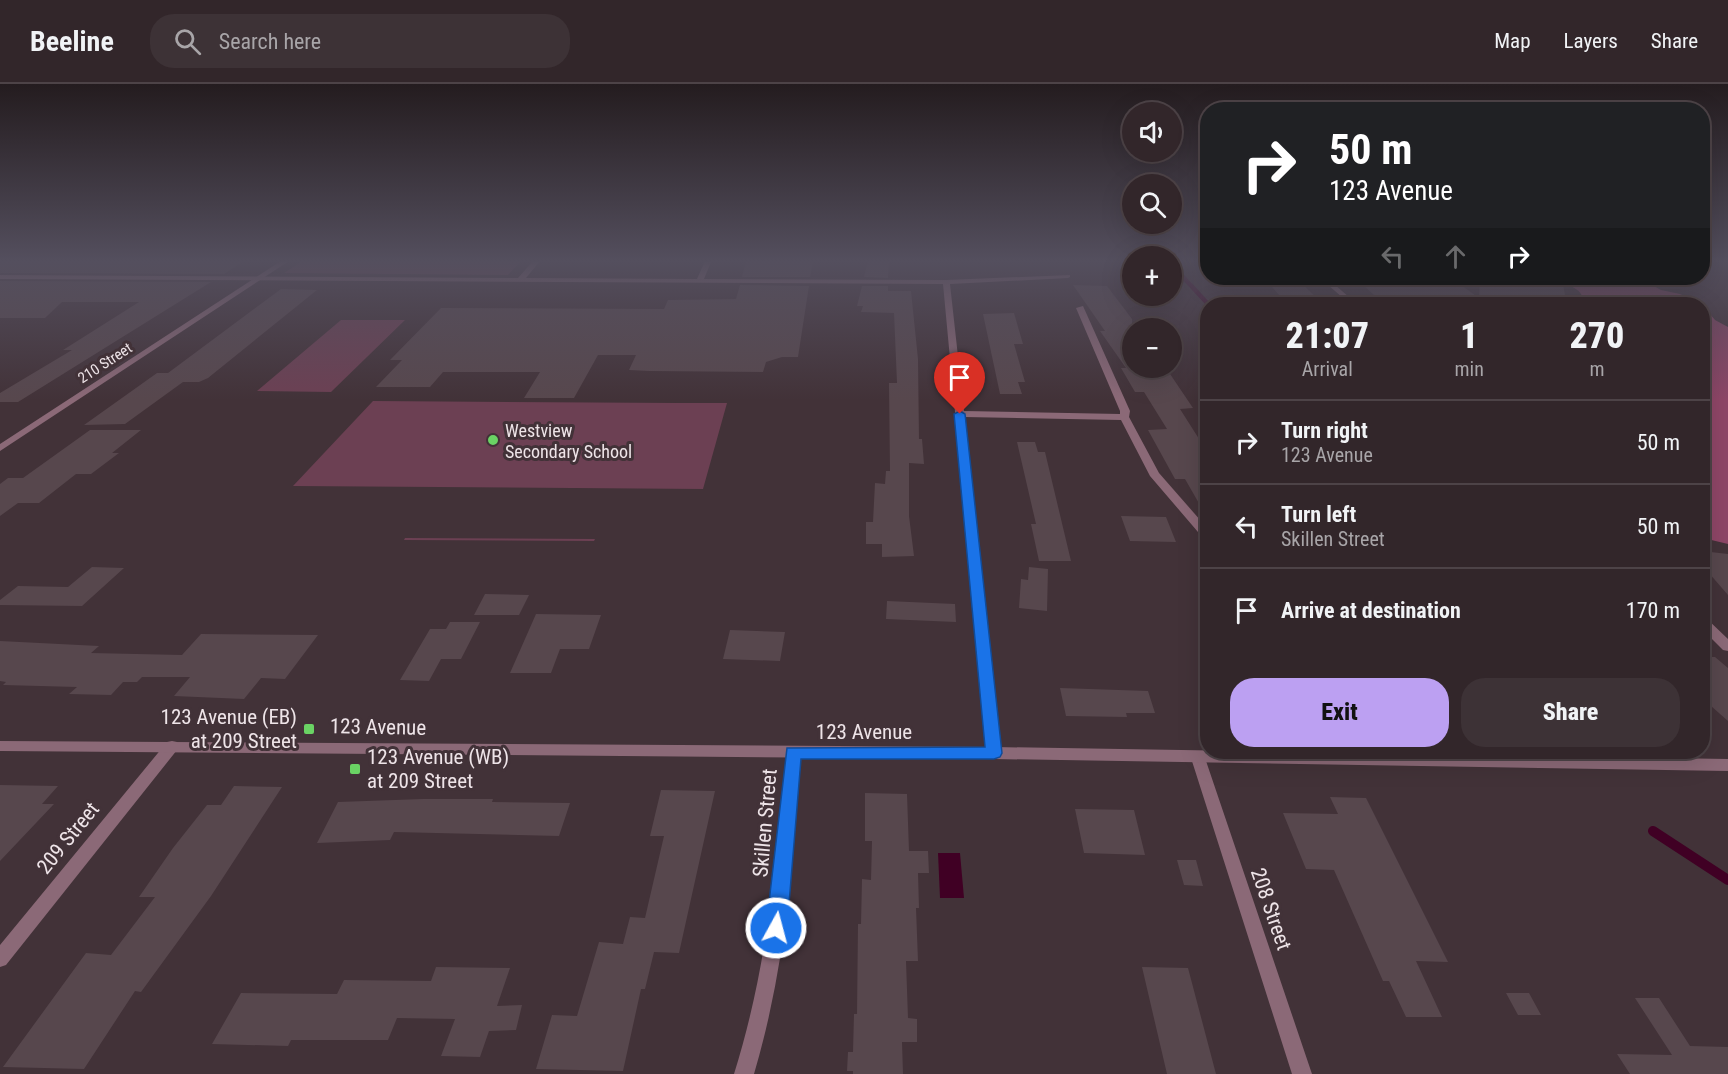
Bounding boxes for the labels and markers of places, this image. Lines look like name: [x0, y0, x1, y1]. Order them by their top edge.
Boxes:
pin: [934, 352, 985, 414]
place label: Westview Secondary School: [505, 420, 632, 462]
marker: Westview Secondary School: [486, 433, 500, 447]
place label: 123 Avenue (EB) at 209 Street: [161, 705, 297, 753]
marker: 123 Avenue (EB) at 209 Street: [302, 722, 316, 736]
place label: 123 Avenue (WB) at 209 Street: [367, 745, 509, 793]
marker: 123 Avenue (WB) at 209 Street: [348, 762, 362, 776]

